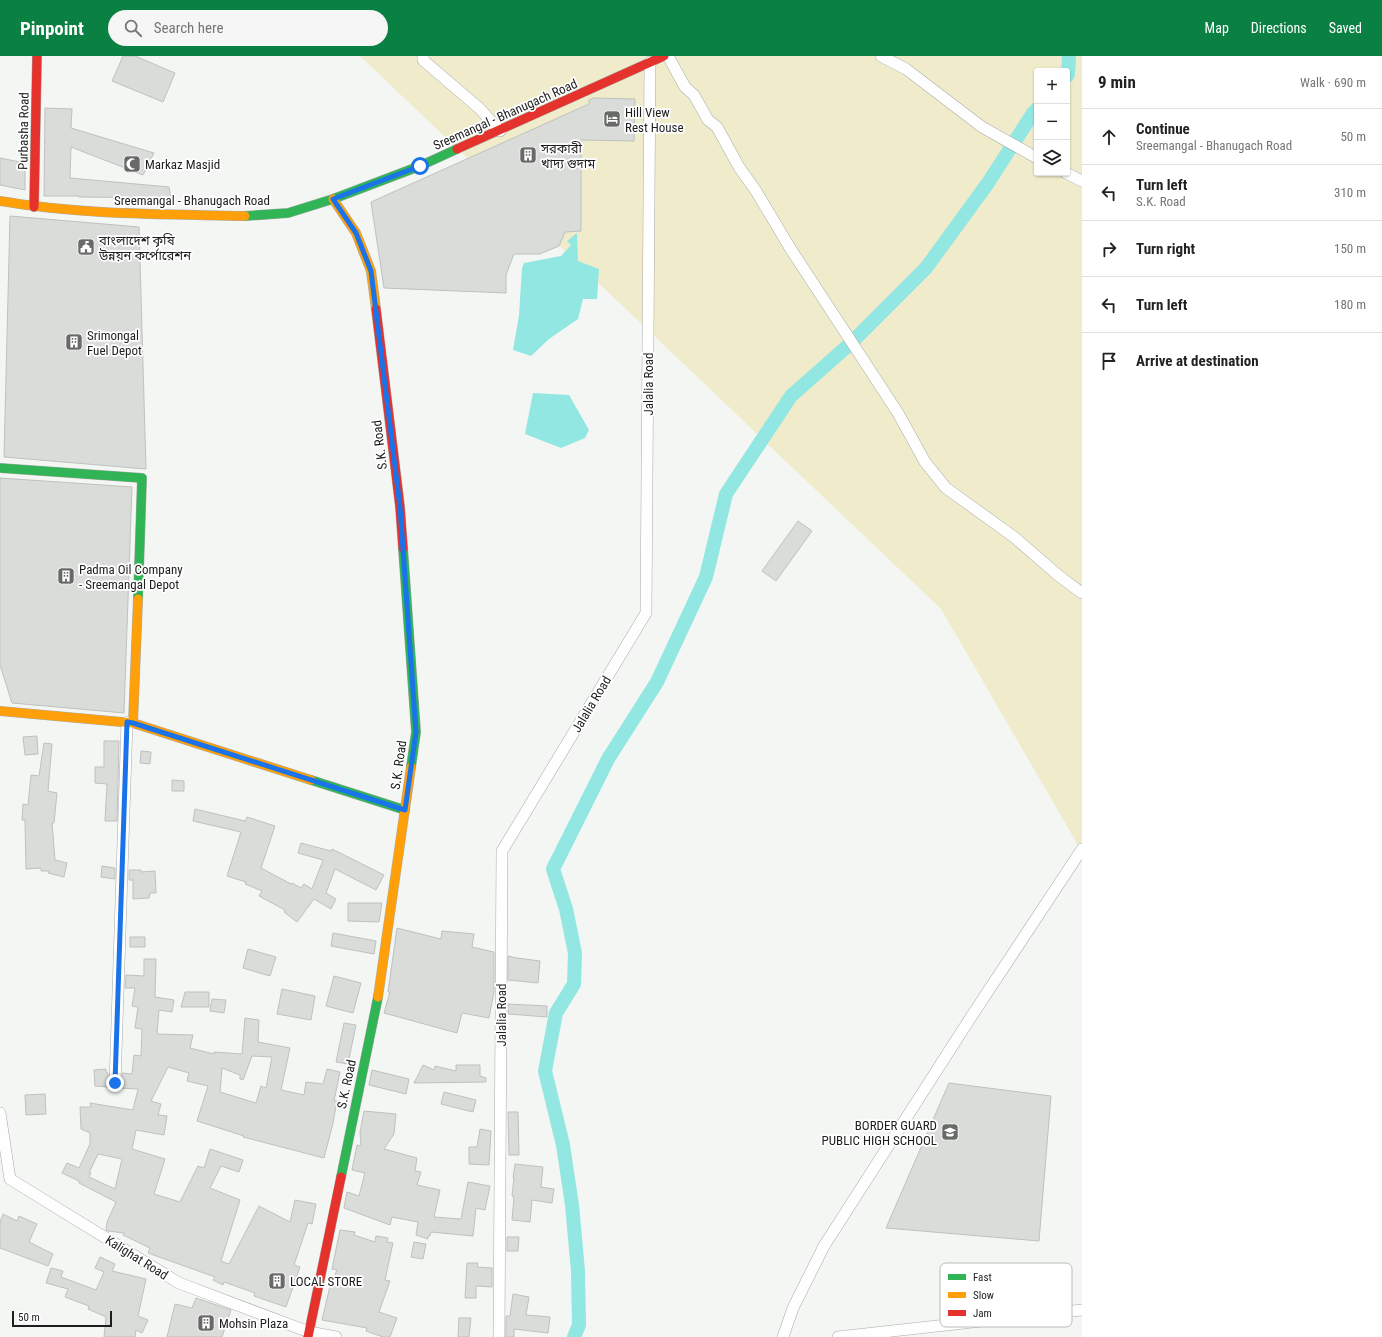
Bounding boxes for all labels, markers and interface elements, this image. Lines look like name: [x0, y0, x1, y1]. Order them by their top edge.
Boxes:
search box: [108, 10, 388, 46]
text: Pinpoint: [20, 17, 84, 40]
icon: search: [122, 17, 144, 39]
text: Search here: [154, 19, 224, 37]
text: Map: [1205, 20, 1229, 36]
text: Directions: [1251, 20, 1307, 36]
text: Saved: [1329, 20, 1362, 36]
map controls: [1034, 68, 1070, 176]
button: +: [1034, 68, 1070, 104]
text: 9 min: [1098, 72, 1136, 92]
text: Walk · 690 m: [1300, 75, 1366, 90]
street label: Sreemangal - Bhanugach Road: [431, 76, 580, 153]
street label: Purbasha Road: [15, 92, 32, 170]
button: −: [1034, 104, 1070, 140]
place label: Hill View Rest House: [625, 105, 684, 135]
hotel icon: Hill View Rest House: [602, 109, 622, 129]
text: Continue: [1136, 120, 1190, 138]
icon: ahead: [1098, 126, 1120, 148]
text: 50 m: [1340, 129, 1366, 144]
text: Sreemangal - Bhanugach Road: [1136, 138, 1292, 153]
button: layers: [1034, 140, 1070, 176]
place label: সরকারী খাদ্য গুদাম: [540, 141, 596, 171]
building icon: সরকারী খাদ্য গুদাম: [518, 145, 538, 165]
mosque icon: Markaz Masjid: [122, 154, 142, 174]
place label: Markaz Masjid: [145, 157, 220, 172]
route start: [411, 157, 429, 175]
text: Turn left: [1136, 176, 1187, 194]
icon: left: [1098, 182, 1120, 204]
text: 310 m: [1334, 185, 1366, 200]
street label: Sreemangal - Bhanugach Road: [114, 193, 270, 208]
text: S.K. Road: [1136, 194, 1186, 209]
place label: বাংলাদেশ কৃষি উন্নয়ন কর্পোরেশন: [98, 233, 191, 263]
public building icon: বাংলাদেশ কৃষি উন্নয়ন কর্পোরেশন: [76, 237, 96, 257]
icon: right: [1098, 238, 1120, 260]
text: Turn right: [1136, 240, 1195, 258]
text: 150 m: [1334, 241, 1366, 256]
icon: left: [1098, 294, 1120, 316]
text: Turn left: [1136, 296, 1187, 314]
text: 180 m: [1334, 297, 1366, 312]
place label: Srimongal Fuel Depot: [87, 328, 142, 358]
building icon: Srimongal Fuel Depot: [64, 332, 84, 352]
icon: arrive: [1098, 350, 1120, 372]
street label: Jalalia Road: [641, 352, 656, 416]
text: Arrive at destination: [1136, 352, 1259, 370]
street label: S.K. Road: [369, 419, 390, 471]
place label: Padma Oil Company - Sreemangal Depot: [79, 562, 183, 592]
building icon: Padma Oil Company - Sreemangal Depot: [56, 566, 76, 586]
street label: Jalalia Road: [569, 673, 614, 735]
street label: S.K. Road: [388, 739, 409, 791]
street label: Jalalia Road: [494, 983, 509, 1047]
street label: S.K. Road: [334, 1058, 359, 1110]
route end: [106, 1074, 124, 1092]
place label: BORDER GUARD PUBLIC HIGH SCHOOL: [822, 1118, 937, 1148]
school or university icon: BORDER GUARD PUBLIC HIGH SCHOOL: [940, 1122, 960, 1142]
street label: Kalighat Road: [103, 1232, 171, 1283]
legend: [940, 1263, 1072, 1327]
building icon: LOCAL STORE: [267, 1271, 287, 1291]
text: Fast: [973, 1271, 992, 1284]
place label: LOCAL STORE: [290, 1274, 362, 1289]
text: Slow: [973, 1289, 994, 1302]
text: Jam: [973, 1307, 992, 1320]
scale bar: [12, 1309, 112, 1328]
text: 50 m: [18, 1311, 40, 1324]
building icon: Mohsin Plaza: [196, 1313, 216, 1333]
place label: Mohsin Plaza: [219, 1316, 288, 1331]

